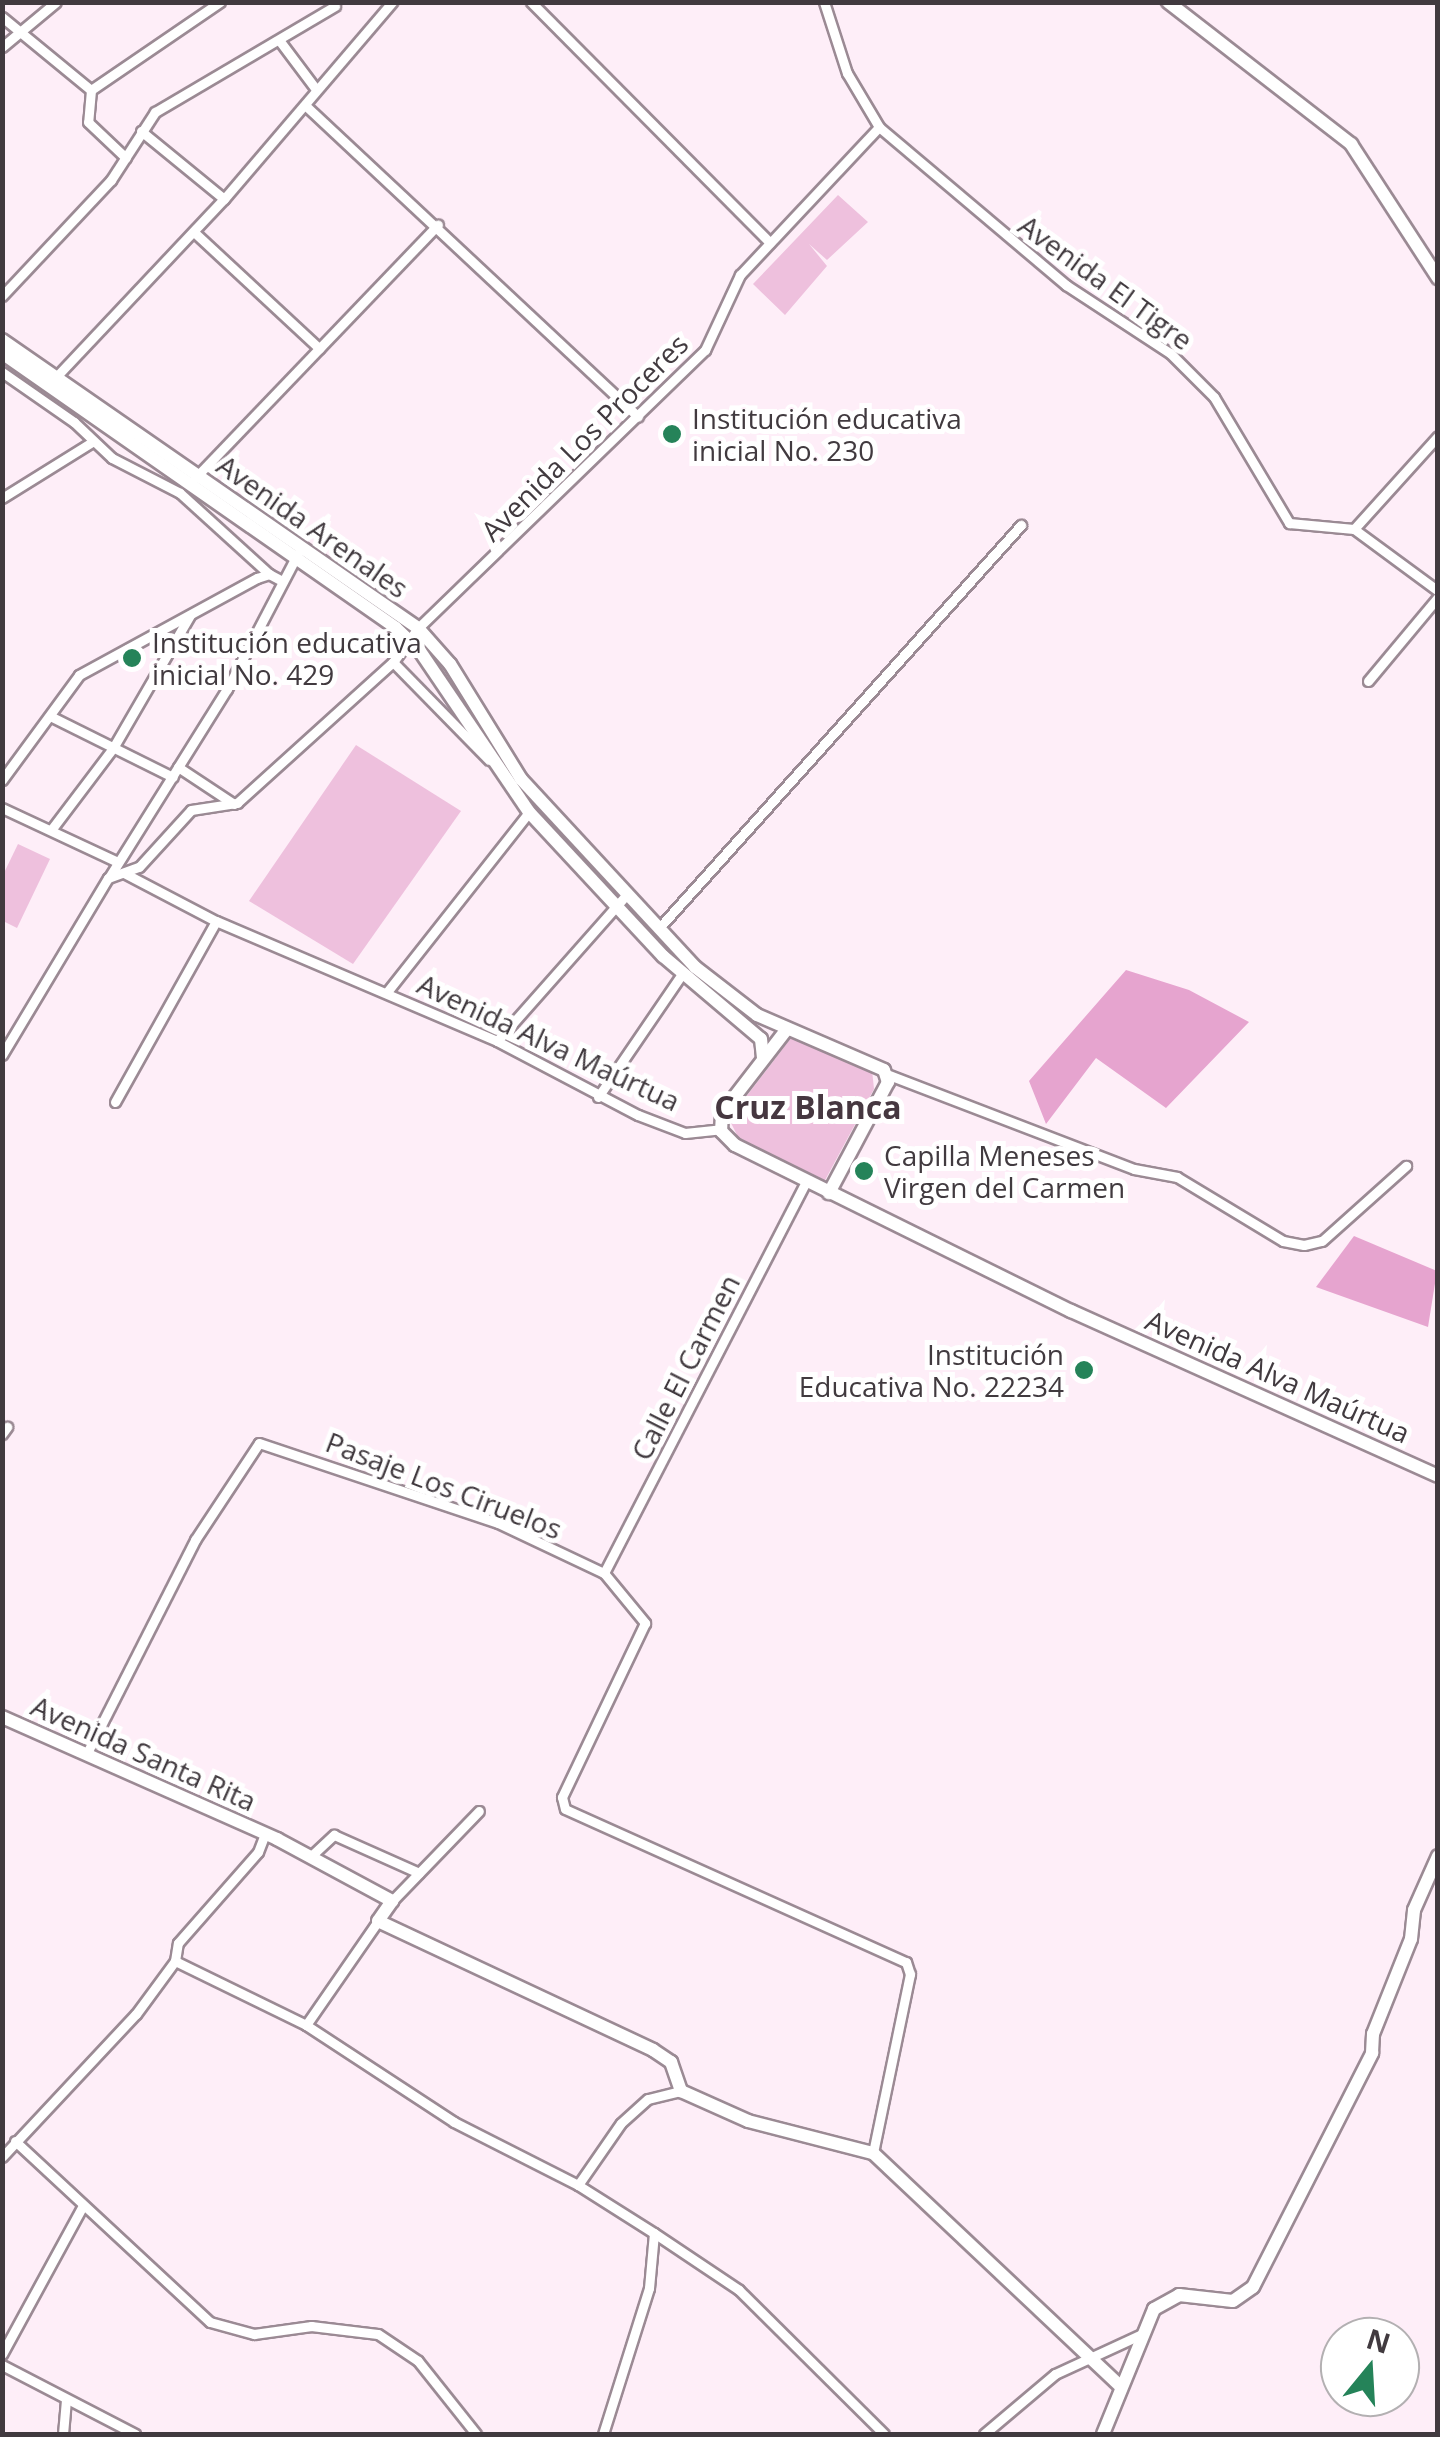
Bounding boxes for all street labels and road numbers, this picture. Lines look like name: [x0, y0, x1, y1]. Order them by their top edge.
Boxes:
street label: Avenida El Tigre: [1013, 208, 1199, 356]
street label: Avenida Los Proceres: [474, 327, 694, 547]
street label: Avenida Arenales: [211, 448, 415, 604]
street label: Avenida Alva Maúrtua: [413, 966, 685, 1118]
street label: Calle El Carmen: [624, 1269, 746, 1465]
street label: Avenida Alva Maúrtua: [1141, 1303, 1415, 1449]
street label: Pasaje Los Ciruelos: [321, 1425, 567, 1545]
street label: Avenida Santa Rita: [26, 1688, 262, 1818]

